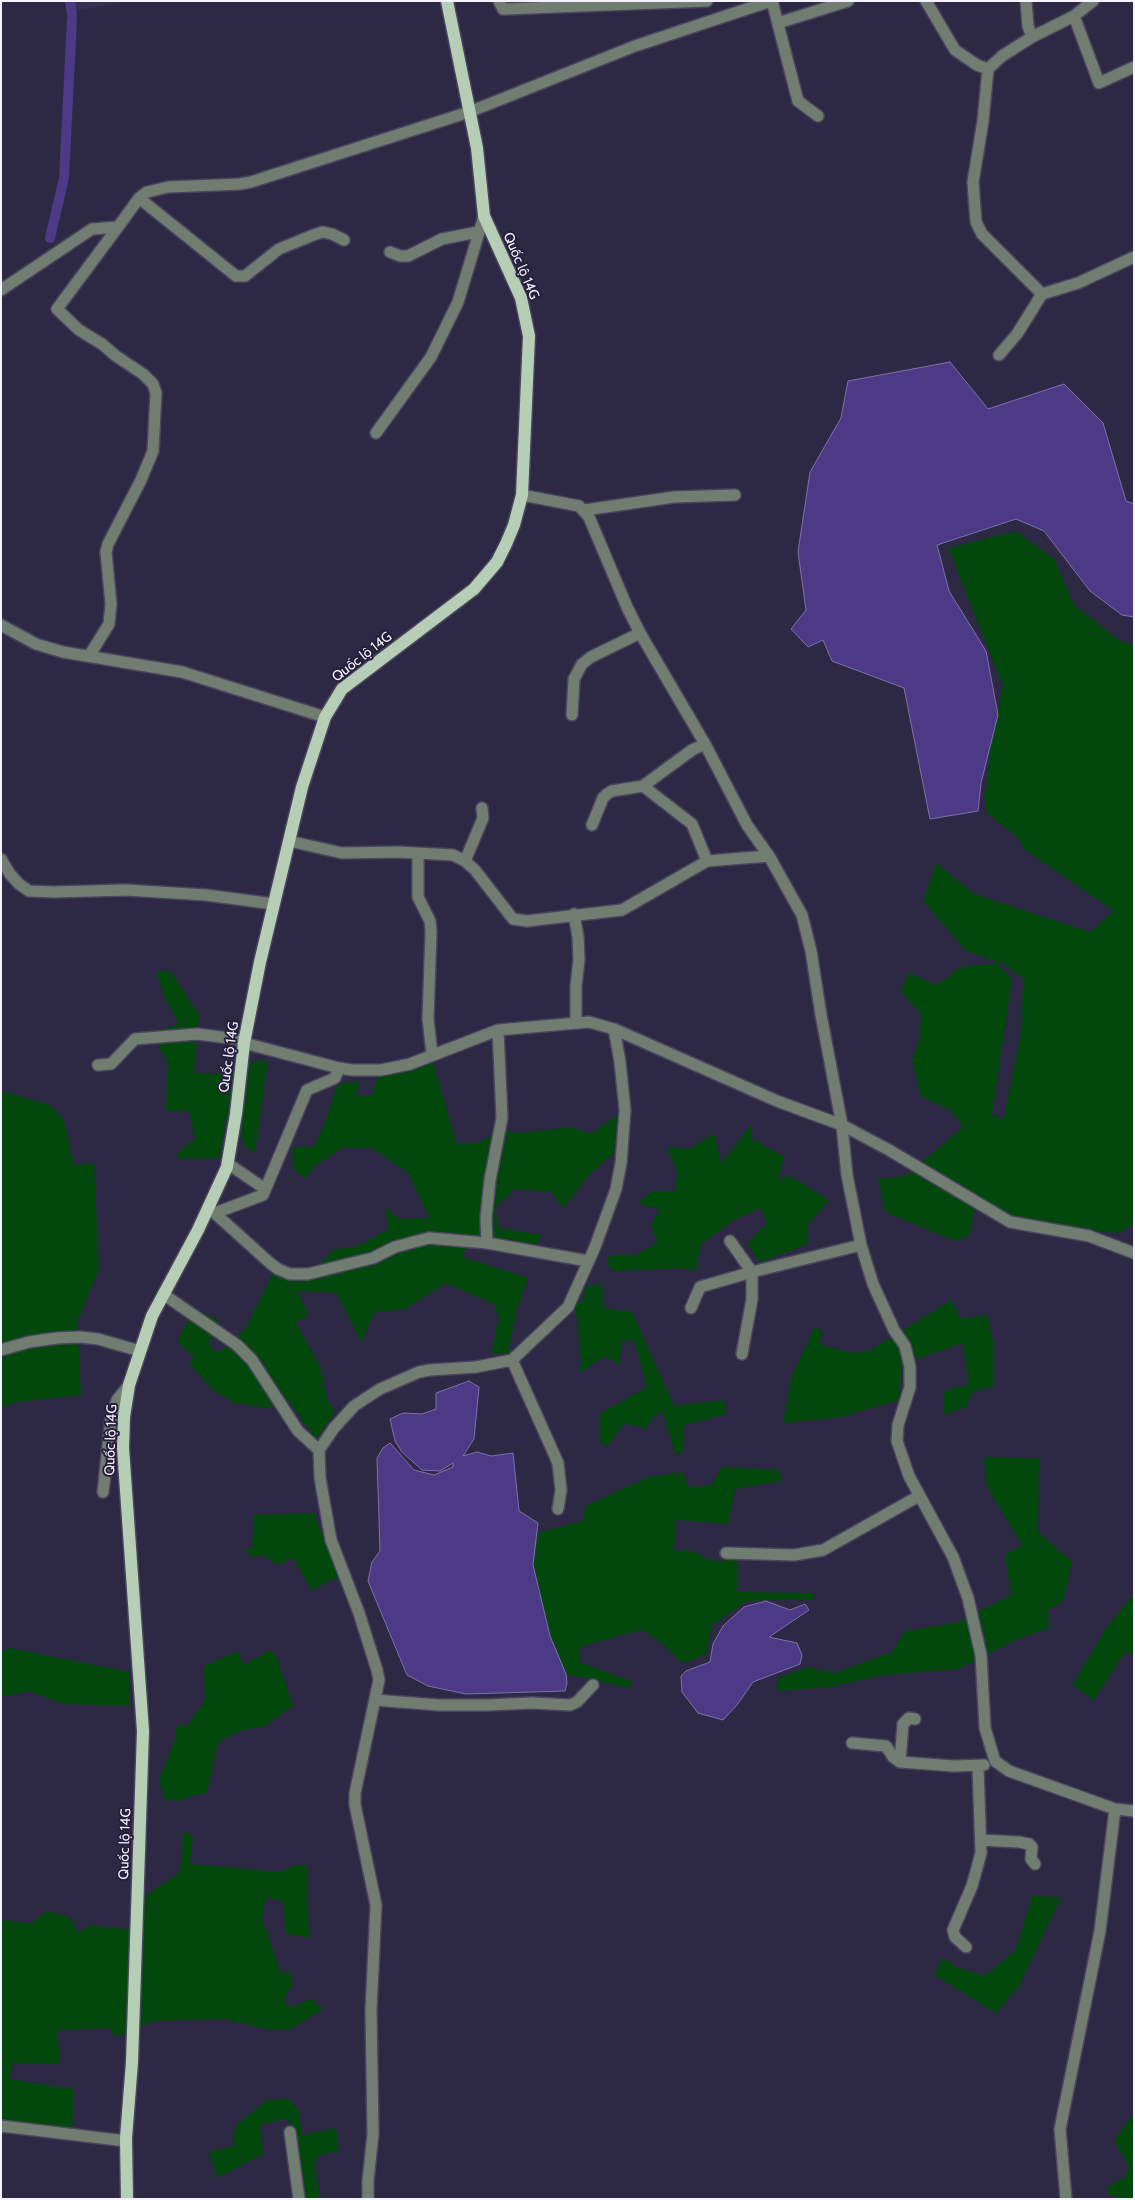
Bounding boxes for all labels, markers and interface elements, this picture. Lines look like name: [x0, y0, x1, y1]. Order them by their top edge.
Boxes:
street label: Quốc lộ 14G: [499, 230, 543, 302]
street label: Quốc lộ 14G: [329, 628, 395, 686]
street label: Quốc lộ 14G: [216, 1020, 242, 1094]
street label: Quốc lộ 14G: [101, 1404, 121, 1476]
street label: Quốc lộ 14G: [115, 1808, 135, 1880]

